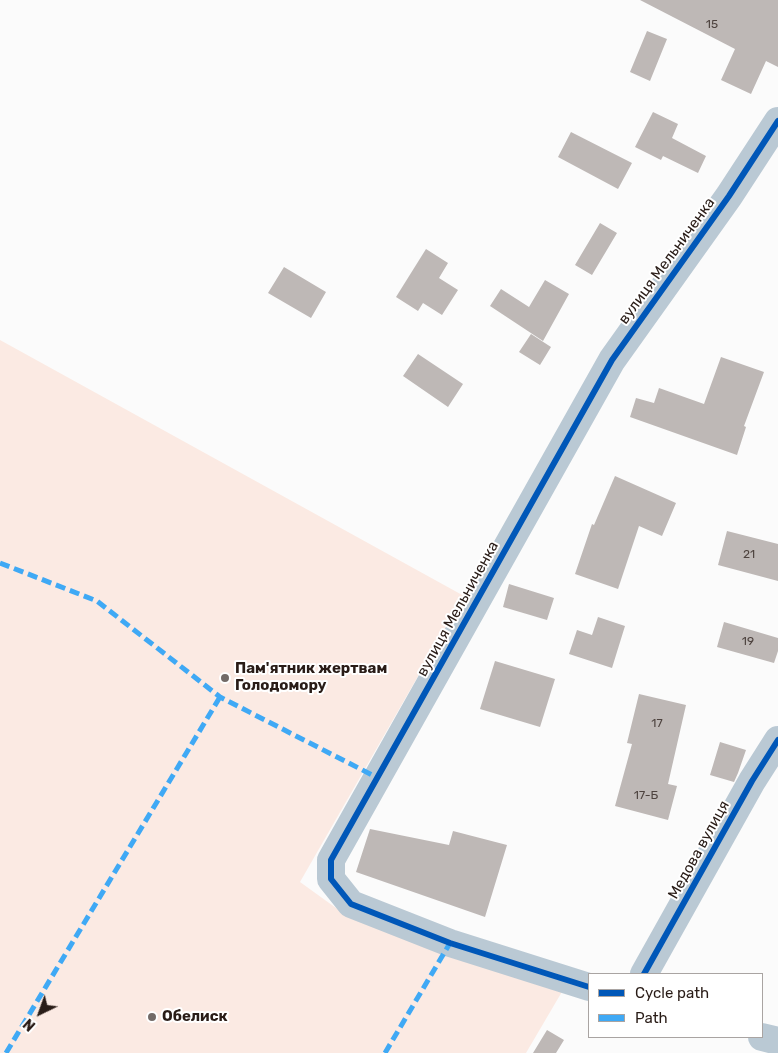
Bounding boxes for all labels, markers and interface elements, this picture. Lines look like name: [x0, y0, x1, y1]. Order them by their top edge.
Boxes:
house number: 15: [706, 18, 718, 32]
street label: вулиця Мельниченка: [615, 194, 719, 328]
street label: вулиця Мельниченка: [413, 538, 503, 680]
house number: 21: [743, 548, 755, 562]
house number: 19: [742, 635, 754, 649]
place label: Пам'ятник жертвам Голодомору: [235, 660, 387, 695]
marker: Пам'ятник жертвам Голодомору: [219, 672, 231, 684]
house number: 17: [651, 717, 663, 731]
house number: 17-Б: [634, 789, 658, 803]
street label: Медова вулиця: [665, 798, 733, 902]
legend: [588, 973, 763, 1038]
text: Cycle path: [635, 984, 709, 1002]
north arrow: [15, 988, 65, 1038]
place label: Обелиск: [162, 1008, 228, 1026]
text: Path: [635, 1009, 668, 1027]
marker: Обелиск: [146, 1011, 158, 1023]
text: N: [20, 1015, 39, 1034]

